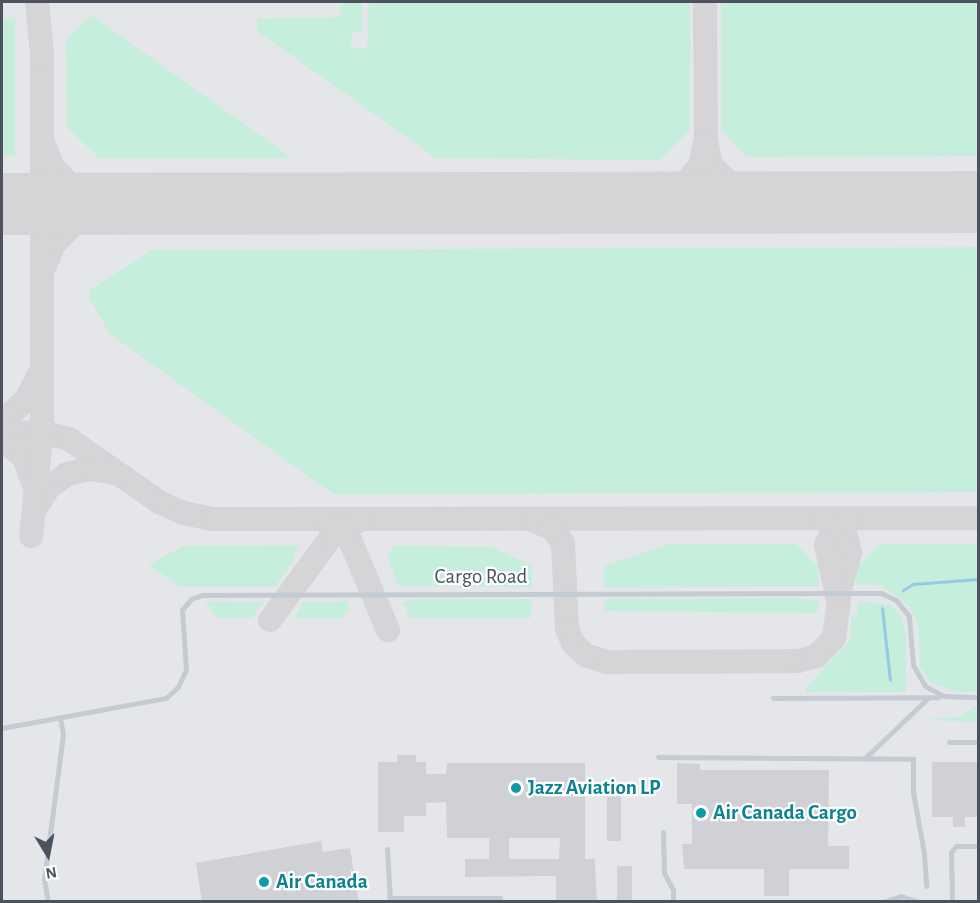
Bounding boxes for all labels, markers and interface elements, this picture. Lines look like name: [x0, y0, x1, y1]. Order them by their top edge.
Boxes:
street label: Cargo Road: [435, 564, 527, 590]
place label: Jazz Aviation LP: [528, 775, 661, 801]
marker: Jazz Aviation LP: [509, 781, 523, 795]
place label: Air Canada Cargo: [713, 800, 857, 826]
marker: Air Canada Cargo: [694, 806, 708, 820]
north arrow: [18, 825, 78, 885]
text: N: [44, 864, 58, 882]
place label: Air Canada: [276, 869, 368, 895]
marker: Air Canada: [257, 875, 271, 889]

